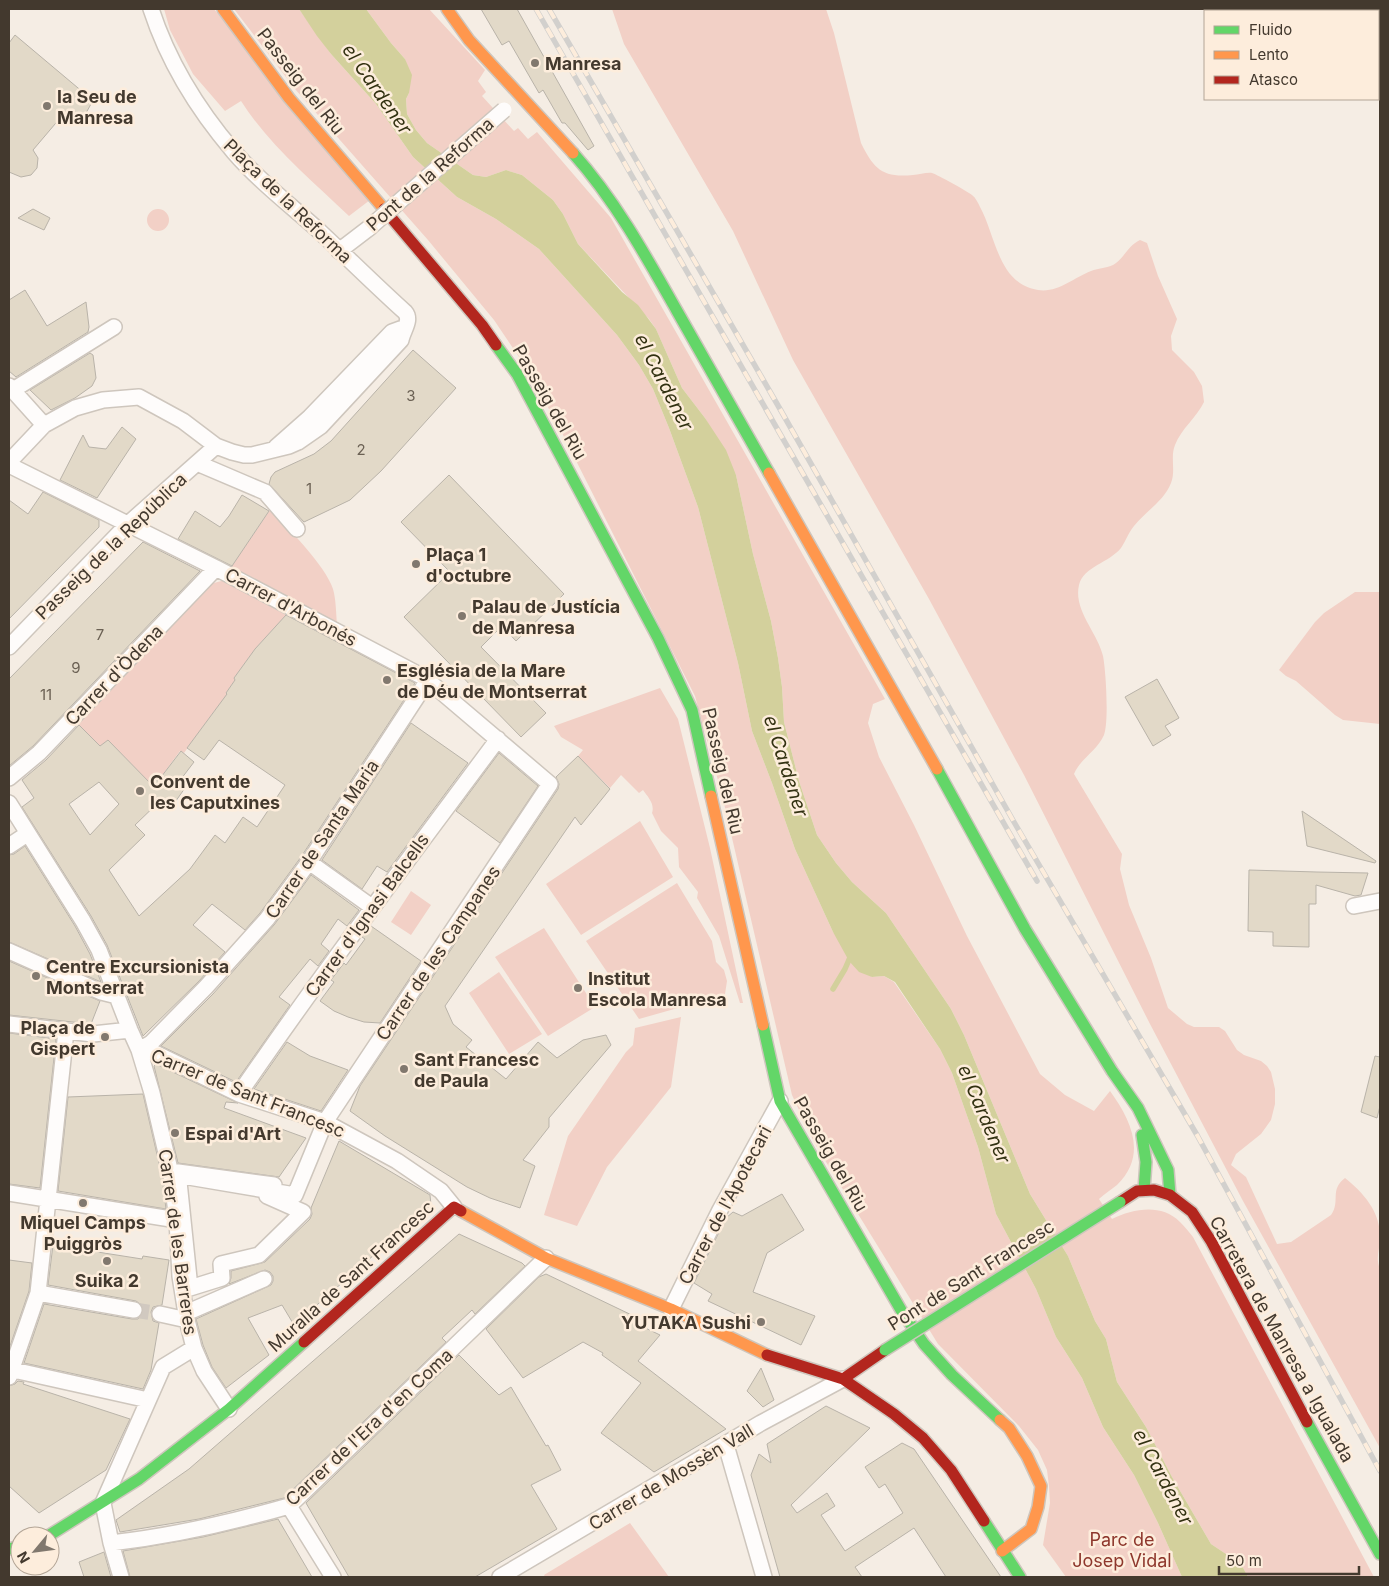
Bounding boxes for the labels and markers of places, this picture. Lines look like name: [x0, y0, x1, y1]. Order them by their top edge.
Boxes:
place label: Manresa: [545, 53, 622, 74]
marker: Manresa: [529, 57, 541, 69]
place label: la Seu de Manresa: [57, 86, 137, 128]
marker: la Seu de Manresa: [41, 100, 53, 112]
place label: Plaça 1 d'octubre: [426, 544, 512, 586]
marker: Plaça 1 d'octubre: [410, 558, 422, 570]
place label: Palau de Justícia de Manresa: [472, 596, 620, 638]
marker: Palau de Justícia de Manresa: [456, 610, 468, 622]
place label: Església de la Mare de Déu de Montserrat: [397, 660, 587, 702]
marker: Església de la Mare de Déu de Montserrat: [381, 674, 393, 686]
place label: Convent de les Caputxines: [150, 771, 280, 813]
marker: Convent de les Caputxines: [134, 785, 146, 797]
place label: Centre Excursionista Montserrat: [46, 956, 229, 998]
place label: Institut Escola Manresa: [588, 968, 727, 1010]
marker: Centre Excursionista Montserrat: [30, 970, 42, 982]
marker: Institut Escola Manresa: [572, 982, 584, 994]
place label: Plaça de Gispert: [20, 1017, 95, 1059]
marker: Plaça de Gispert: [99, 1031, 111, 1043]
place label: Sant Francesc de Paula: [414, 1049, 539, 1091]
marker: Sant Francesc de Paula: [398, 1063, 410, 1075]
place label: Espai d'Art: [185, 1123, 281, 1144]
marker: Espai d'Art: [169, 1127, 181, 1139]
marker: Miquel Camps Puiggròs: [77, 1197, 89, 1209]
place label: Miquel Camps Puiggròs: [20, 1212, 146, 1254]
marker: Suika 2: [101, 1255, 113, 1267]
place label: Suika 2: [75, 1270, 139, 1291]
place label: YUTAKA Sushi: [621, 1312, 751, 1333]
marker: YUTAKA Sushi: [755, 1316, 767, 1328]

